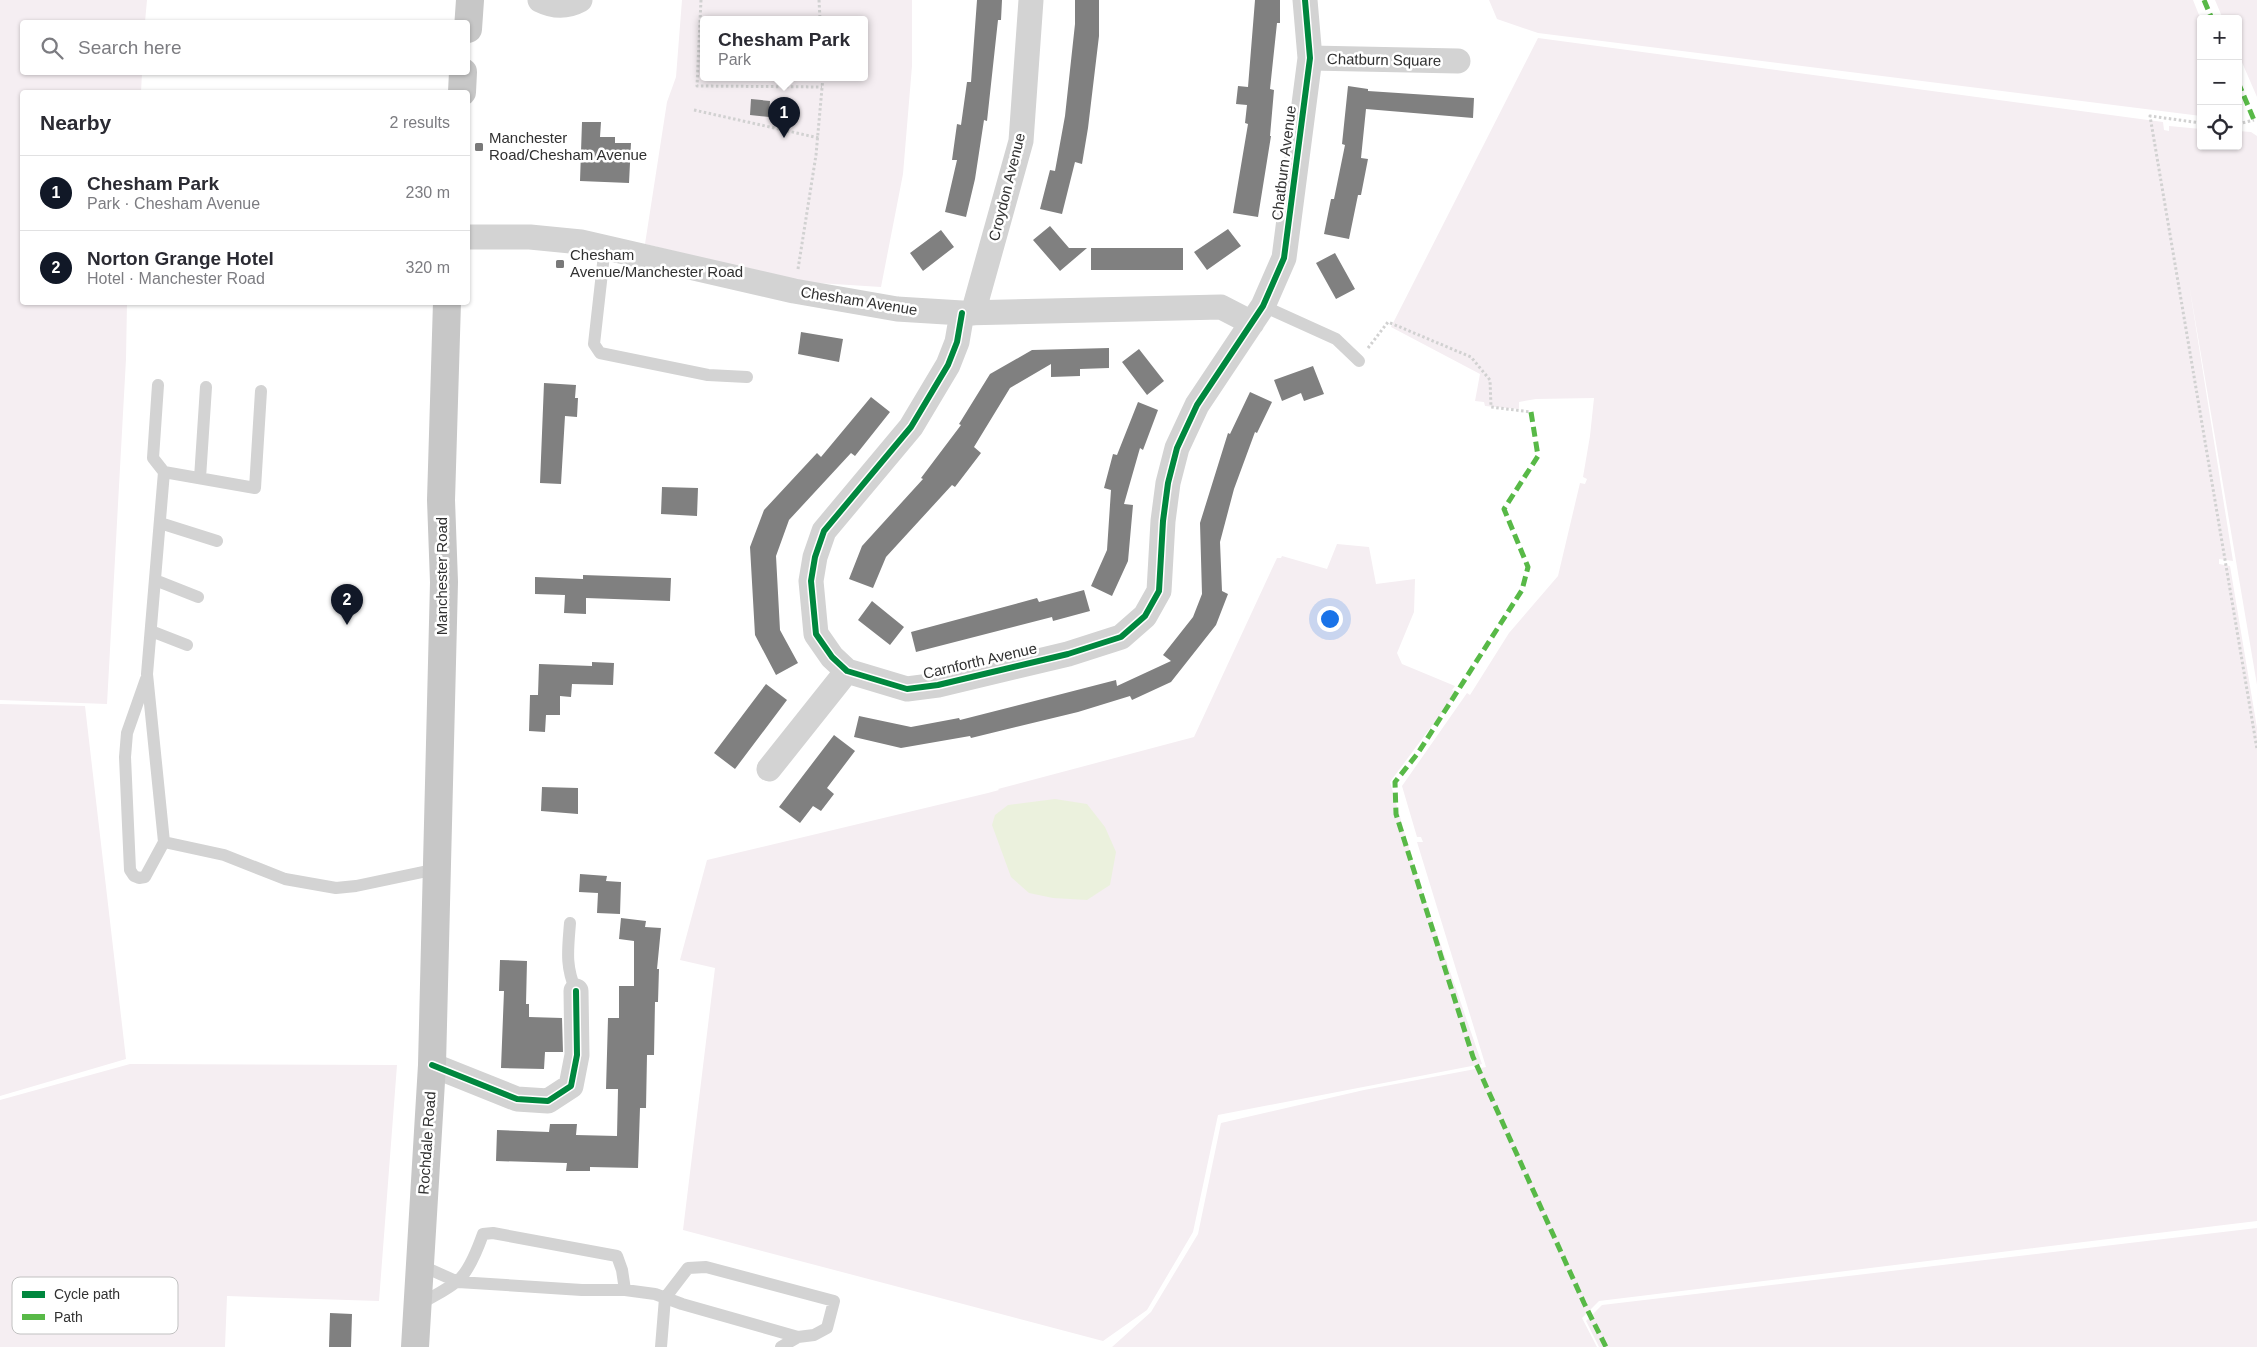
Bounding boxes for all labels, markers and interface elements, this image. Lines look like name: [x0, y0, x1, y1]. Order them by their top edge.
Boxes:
map controls: [2197, 15, 2242, 150]
button: +: [2197, 15, 2242, 60]
popup: [700, 16, 868, 81]
search box: [20, 20, 470, 75]
text: Chesham Park: [718, 29, 850, 50]
icon: search: [38, 34, 66, 62]
text: Search here: [78, 37, 182, 58]
street label: Chatburn Square: [1327, 50, 1441, 69]
text: Park: [718, 51, 751, 68]
button: −: [2197, 60, 2242, 105]
pin: 1: [768, 97, 800, 138]
street label: Chatburn Avenue: [1268, 105, 1299, 221]
button: locate: [2197, 105, 2242, 150]
text: Nearby: [40, 111, 111, 134]
text: 2 results: [390, 114, 450, 131]
place label: Manchester Road/Chesham Avenue: [489, 129, 647, 163]
street label: Croydon Avenue: [985, 131, 1028, 243]
marker: Manchester Road/Chesham Avenue: [473, 141, 485, 153]
text: Chesham Park: [87, 173, 219, 194]
text: 1: [52, 184, 60, 201]
text: 230 m: [406, 184, 450, 201]
text: Park · Chesham Avenue: [87, 195, 260, 212]
place label: Chesham Avenue/Manchester Road: [570, 246, 743, 280]
text: Norton Grange Hotel: [87, 248, 274, 269]
marker: Chesham Avenue/Manchester Road: [554, 258, 566, 270]
text: 2: [52, 259, 60, 276]
text: 320 m: [406, 259, 450, 276]
text: Hotel · Manchester Road: [87, 270, 265, 287]
street label: Chesham Avenue: [799, 283, 919, 318]
street label: Manchester Road: [433, 517, 450, 635]
pin: 2: [331, 584, 363, 625]
your location: [1317, 606, 1343, 632]
street label: Carnforth Avenue: [921, 639, 1039, 682]
street label: Rochdale Road: [414, 1091, 439, 1195]
legend: [12, 1277, 178, 1334]
text: Cycle path: [54, 1286, 120, 1302]
text: Path: [54, 1309, 83, 1325]

